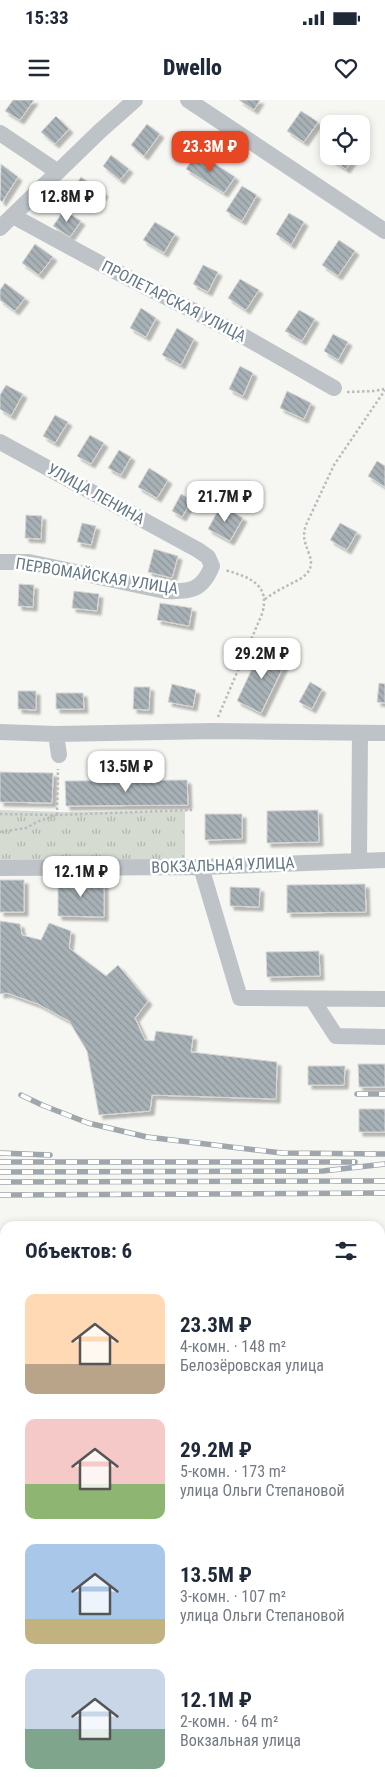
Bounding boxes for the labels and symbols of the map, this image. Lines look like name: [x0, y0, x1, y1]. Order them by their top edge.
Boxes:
pin: 23.3M ₽: [164, 130, 256, 173]
pin: 12.8M ₽: [21, 180, 113, 223]
street label: ПРОЛЕТАРСКАЯ УЛИЦА: [99, 256, 249, 346]
street label: УЛИЦА ЛЕНИНА: [44, 459, 148, 529]
pin: 21.7M ₽: [179, 480, 271, 523]
street label: ПЕРВОМАЙСКАЯ УЛИЦА: [14, 554, 180, 598]
pin: 29.2M ₽: [216, 638, 308, 680]
pin: 13.5M ₽: [80, 750, 172, 793]
street label: ВОКЗАЛЬНАЯ УЛИЦА: [151, 853, 295, 877]
pin: 12.1M ₽: [35, 856, 127, 898]

